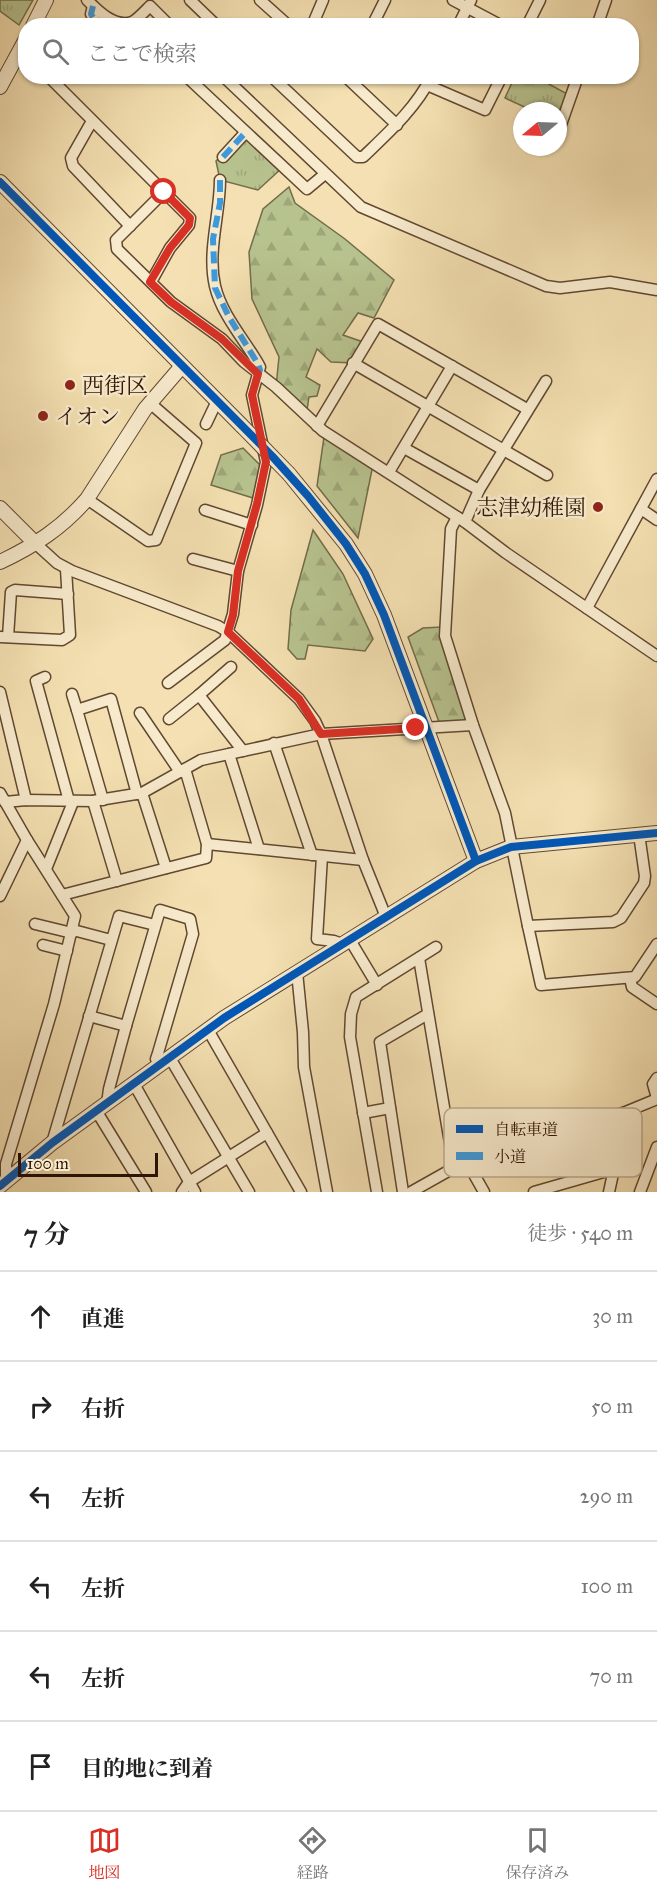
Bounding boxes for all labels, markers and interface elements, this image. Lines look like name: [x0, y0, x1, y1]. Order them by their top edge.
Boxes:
search box: [18, 18, 639, 84]
icon: search: [39, 35, 72, 68]
text: ここで検索: [87, 40, 197, 67]
north arrow: [513, 102, 567, 156]
route start: [150, 178, 176, 204]
place label: 西街区: [82, 372, 148, 399]
marker: 西街区: [63, 378, 77, 392]
place label: イオン: [55, 403, 120, 430]
marker: イオン: [36, 409, 50, 423]
place label: 志津幼稚園: [476, 494, 586, 521]
marker: 志津幼稚園: [591, 500, 605, 514]
route end: [402, 714, 428, 740]
legend: [444, 1108, 642, 1177]
text: 自転車道: [494, 1120, 558, 1139]
text: 小道: [494, 1147, 526, 1166]
scale bar: [18, 1150, 158, 1178]
text: 100 m: [27, 1154, 69, 1173]
text: 7 分: [24, 1218, 69, 1250]
text: 徒歩 · 540 m: [527, 1221, 633, 1245]
icon: ahead: [24, 1300, 57, 1333]
text: 30 m: [592, 1304, 633, 1328]
text: 直進: [81, 1305, 125, 1332]
icon: right: [24, 1390, 57, 1423]
text: 50 m: [591, 1394, 633, 1418]
text: 右折: [81, 1395, 125, 1422]
icon: left: [24, 1480, 57, 1513]
text: 290 m: [580, 1484, 633, 1508]
text: 左折: [81, 1485, 125, 1512]
icon: left: [24, 1570, 57, 1603]
text: 100 m: [581, 1574, 633, 1598]
text: 左折: [81, 1575, 125, 1602]
icon: left: [24, 1660, 57, 1693]
text: 70 m: [590, 1664, 633, 1688]
text: 左折: [81, 1665, 125, 1692]
icon: arrive: [24, 1750, 57, 1783]
text: 目的地に到着: [81, 1755, 213, 1782]
tab: 地図: [88, 1824, 121, 1883]
tab: 経路: [296, 1824, 329, 1883]
tab: 保存済み: [505, 1824, 569, 1883]

